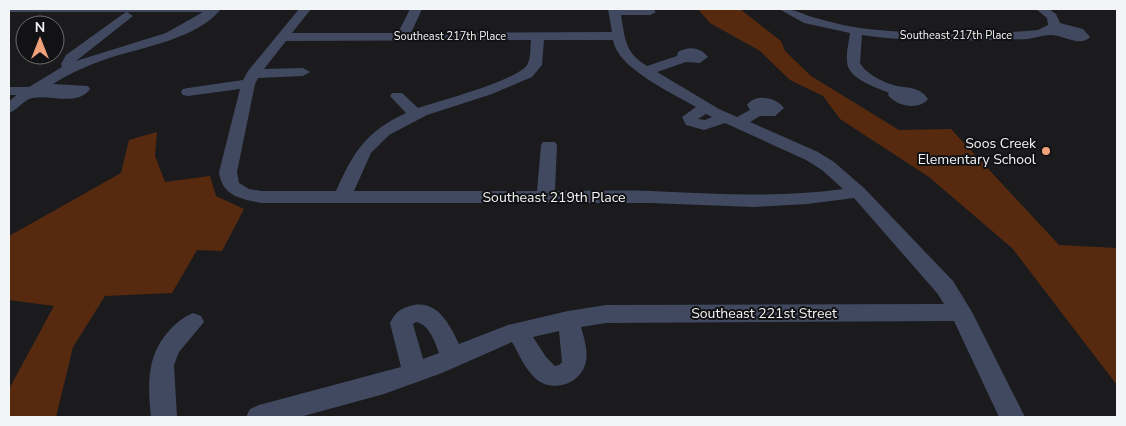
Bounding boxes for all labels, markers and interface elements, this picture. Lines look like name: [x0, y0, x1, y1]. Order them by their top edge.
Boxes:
north arrow: [15, 15, 65, 65]
text: N: [35, 18, 45, 37]
street label: Southeast 217th Place: [900, 28, 1012, 43]
street label: Southeast 217th Place: [394, 29, 506, 44]
place label: Soos Creek Elementary School: [918, 134, 1037, 169]
marker: Soos Creek Elementary School: [1040, 145, 1052, 157]
street label: Southeast 219th Place: [483, 188, 626, 207]
street label: Southeast 221st Street: [691, 304, 837, 323]

